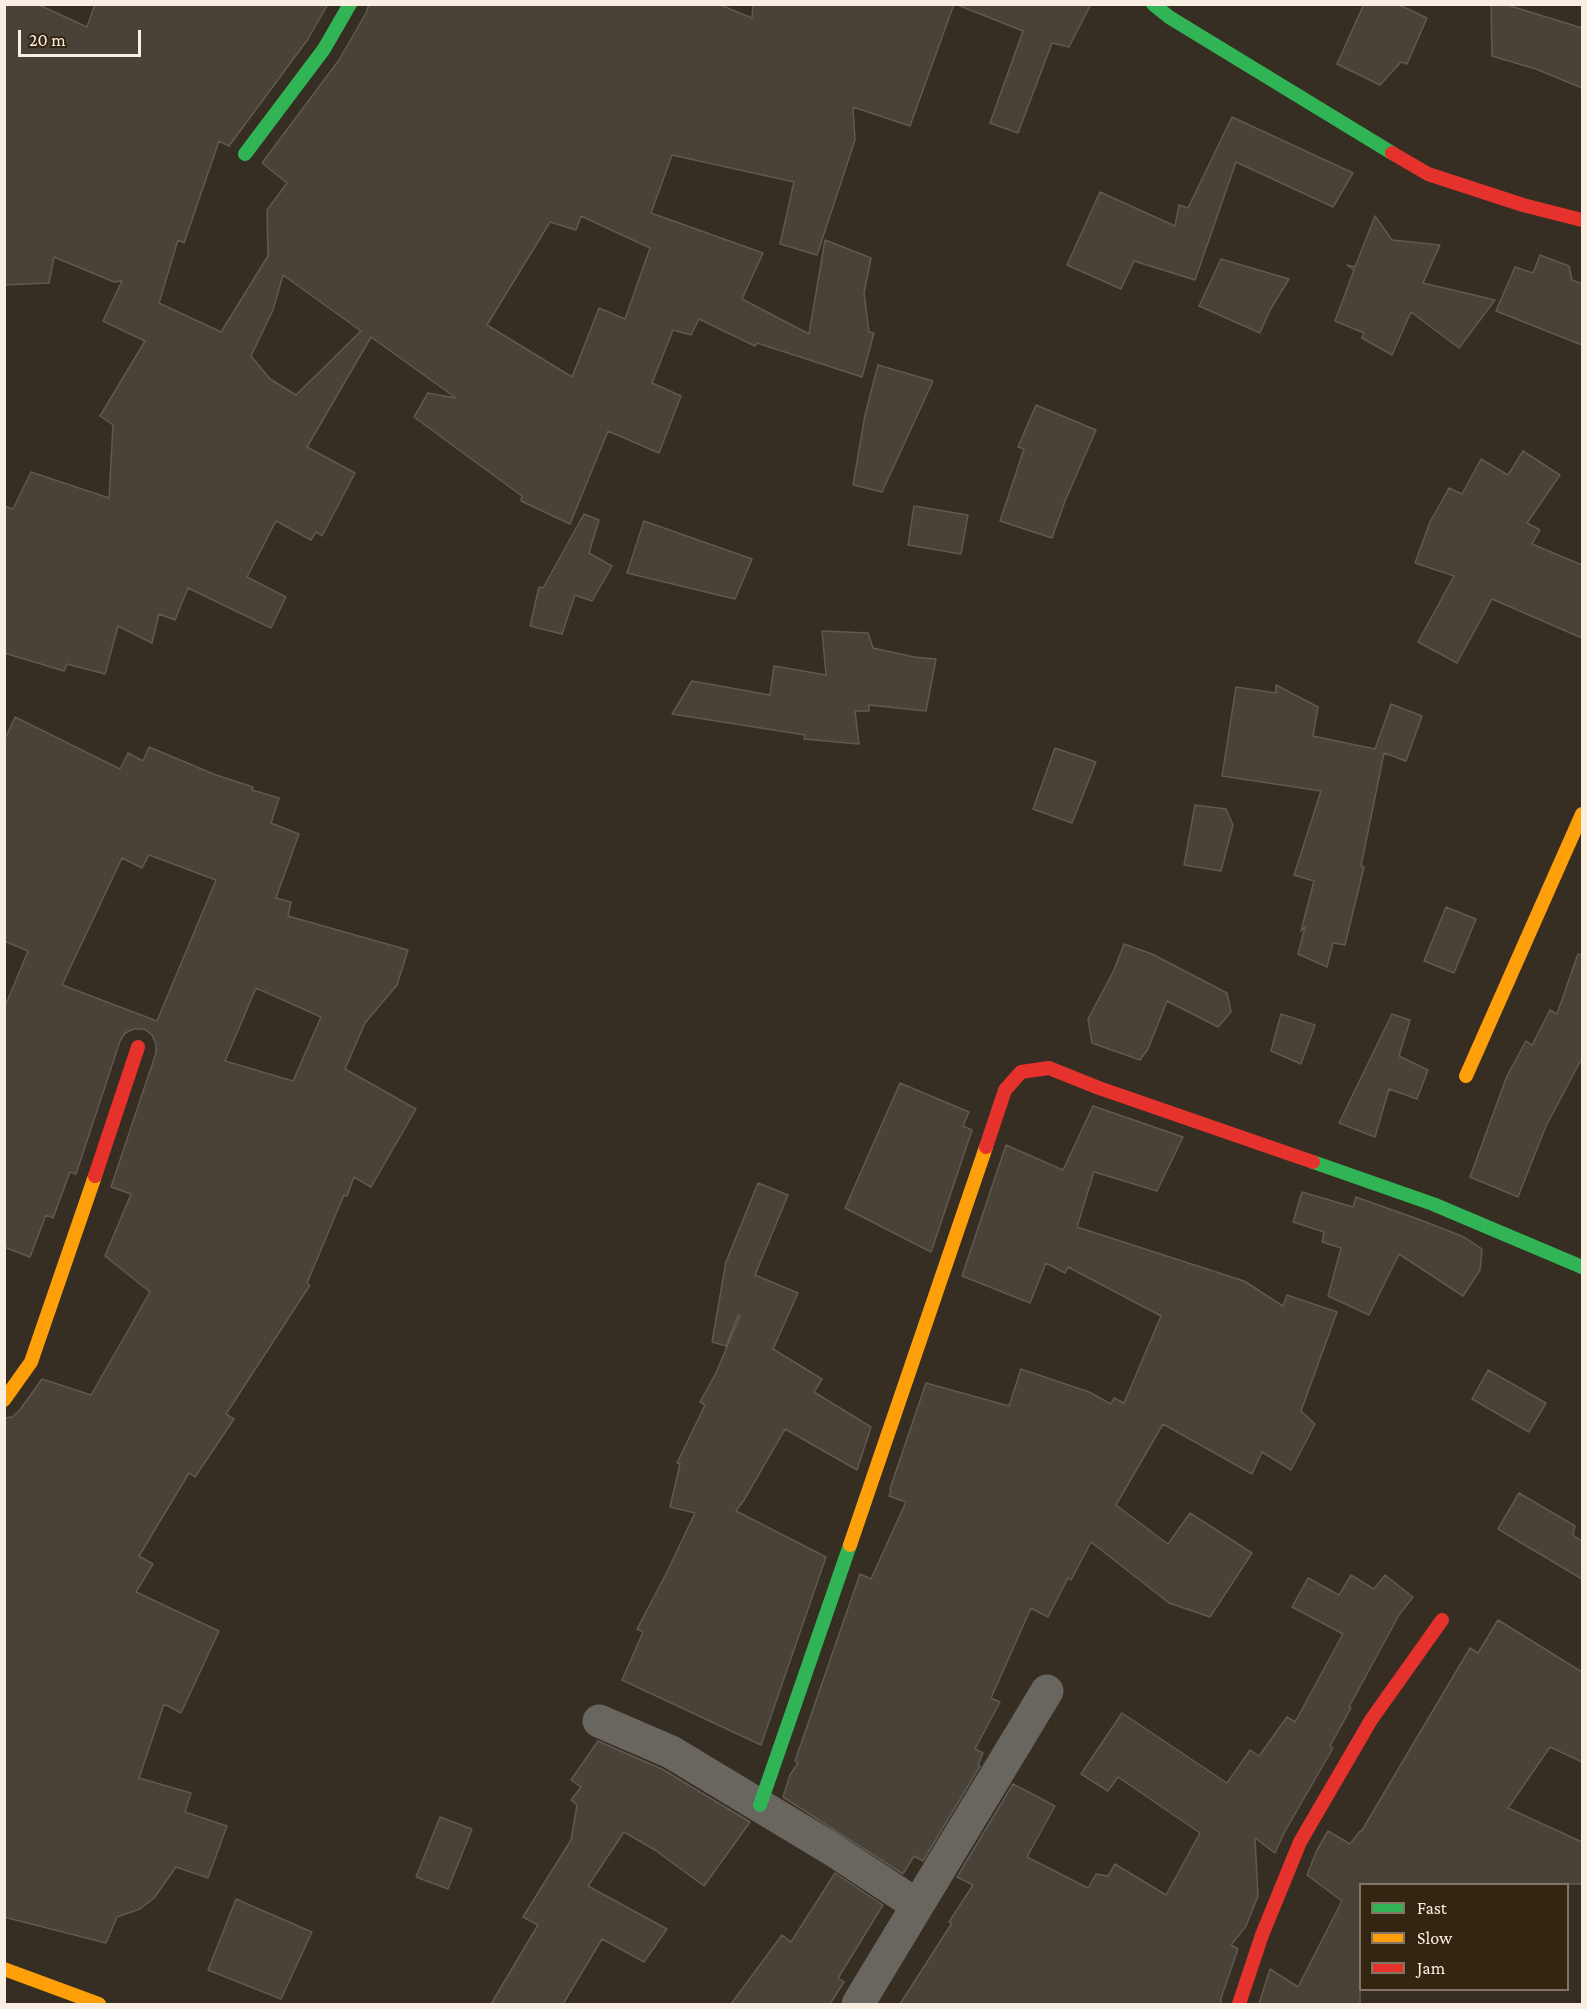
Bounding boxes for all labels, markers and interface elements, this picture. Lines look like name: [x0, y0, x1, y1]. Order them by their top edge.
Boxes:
scale bar: [21, 18, 144, 56]
text: 20 m: [29, 30, 66, 50]
legend: [1359, 1883, 1569, 1991]
text: Fast: [1417, 1898, 1447, 1918]
text: Slow: [1417, 1928, 1452, 1948]
text: Jam: [1417, 1958, 1445, 1978]

